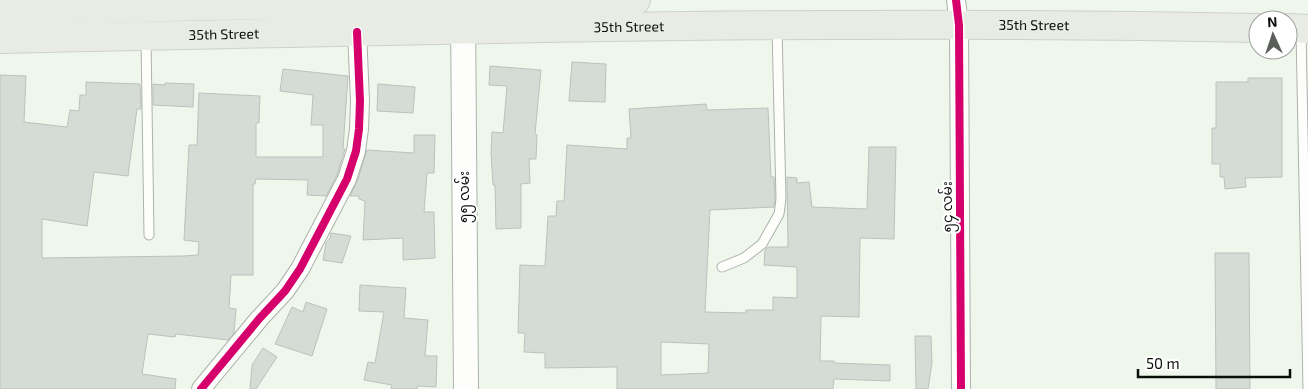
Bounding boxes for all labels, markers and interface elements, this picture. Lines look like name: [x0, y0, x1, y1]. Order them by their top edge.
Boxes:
north arrow: [1248, 10, 1298, 60]
text: N: [1267, 13, 1278, 30]
street label: 35th Street: [998, 16, 1069, 33]
street label: 35th Street: [593, 17, 664, 35]
street label: 35th Street: [188, 24, 260, 43]
street label: ၅၅ လမ်း: [454, 171, 476, 223]
street label: ၅၄ လမ်း: [937, 181, 959, 233]
scale bar: [1138, 346, 1290, 378]
text: 50 m: [1146, 354, 1180, 372]

